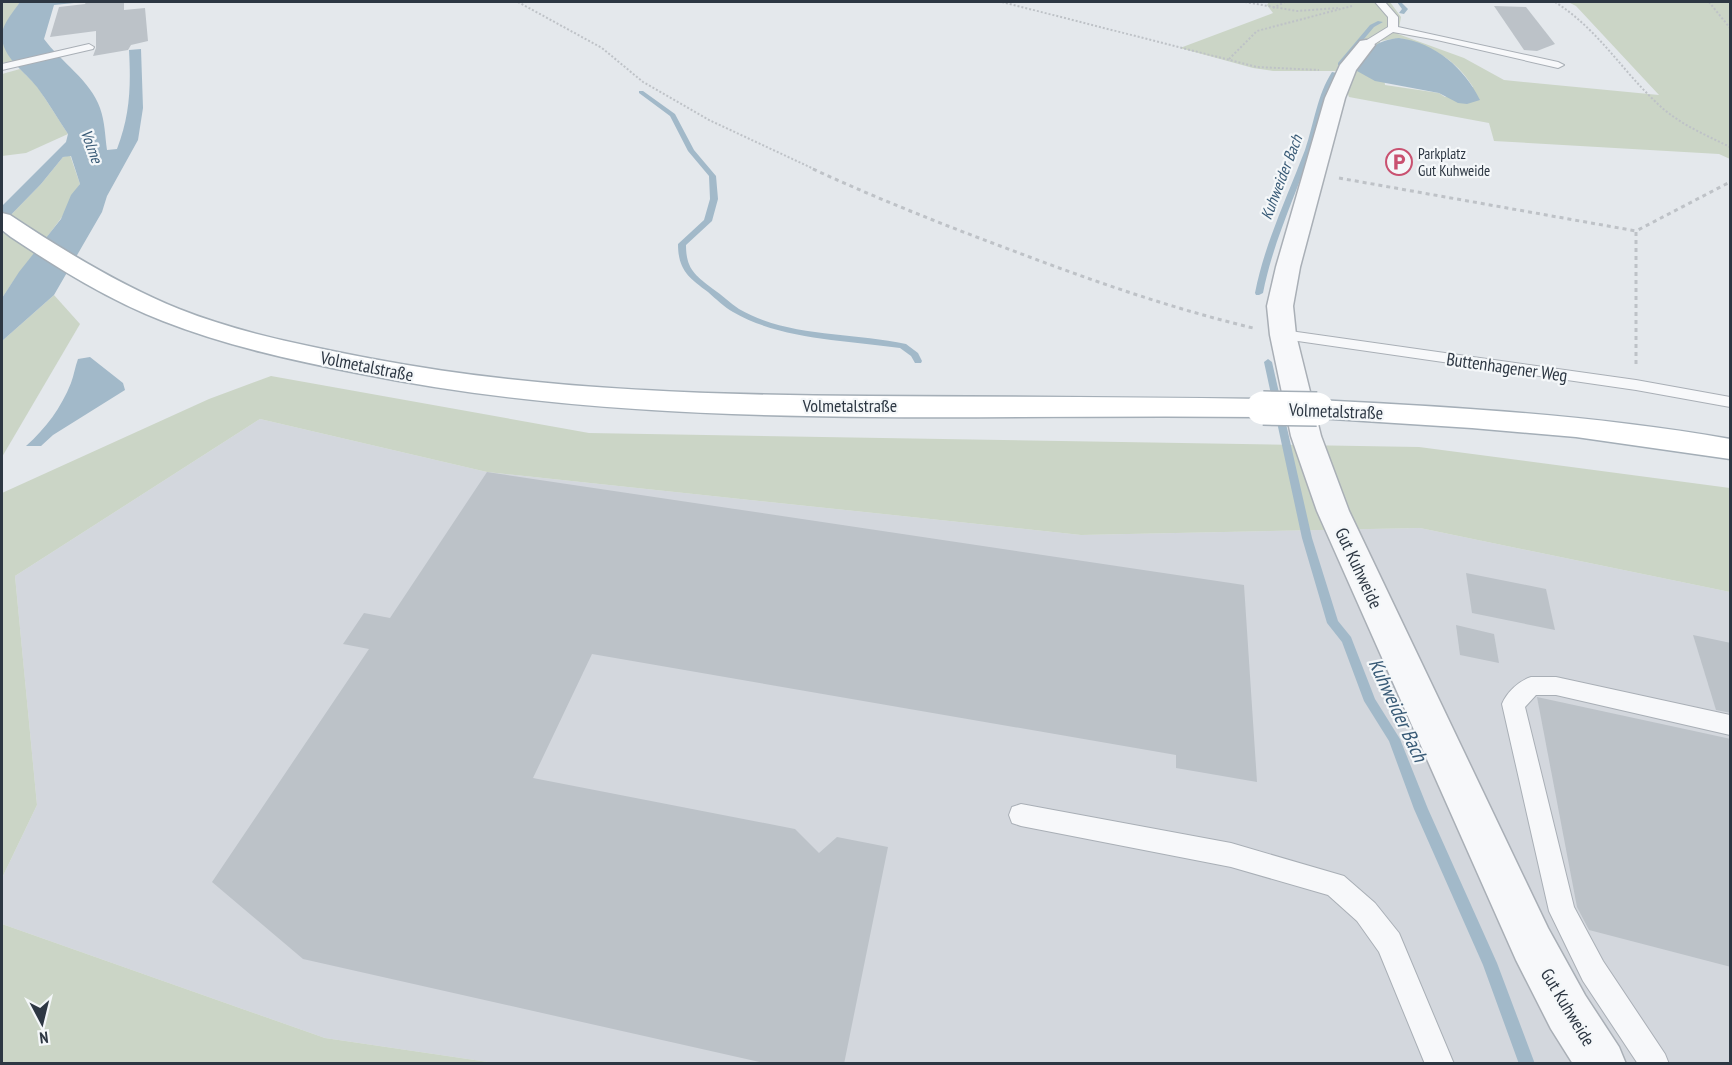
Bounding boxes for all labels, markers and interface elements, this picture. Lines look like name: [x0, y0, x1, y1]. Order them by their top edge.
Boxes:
water label: Volme: [77, 126, 108, 167]
water label: Kuhweider Bach: [1256, 131, 1307, 222]
place label: Parkplatz Gut Kuhweide: [1418, 144, 1490, 180]
parking icon: Parkplatz Gut Kuhweide: [1384, 147, 1414, 177]
street label: Volmetalstraße: [318, 346, 415, 386]
street label: Buttenhagener Weg: [1445, 347, 1569, 387]
street label: Volmetalstraße: [802, 394, 897, 417]
street label: Volmetalstraße: [1287, 398, 1384, 424]
street label: Gut Kuhweide: [1330, 524, 1388, 612]
water label: Kuhweider Bach: [1363, 654, 1434, 767]
street label: Gut Kuhweide: [1536, 964, 1600, 1050]
north arrow: [12, 993, 72, 1053]
text: N: [38, 1027, 49, 1048]

